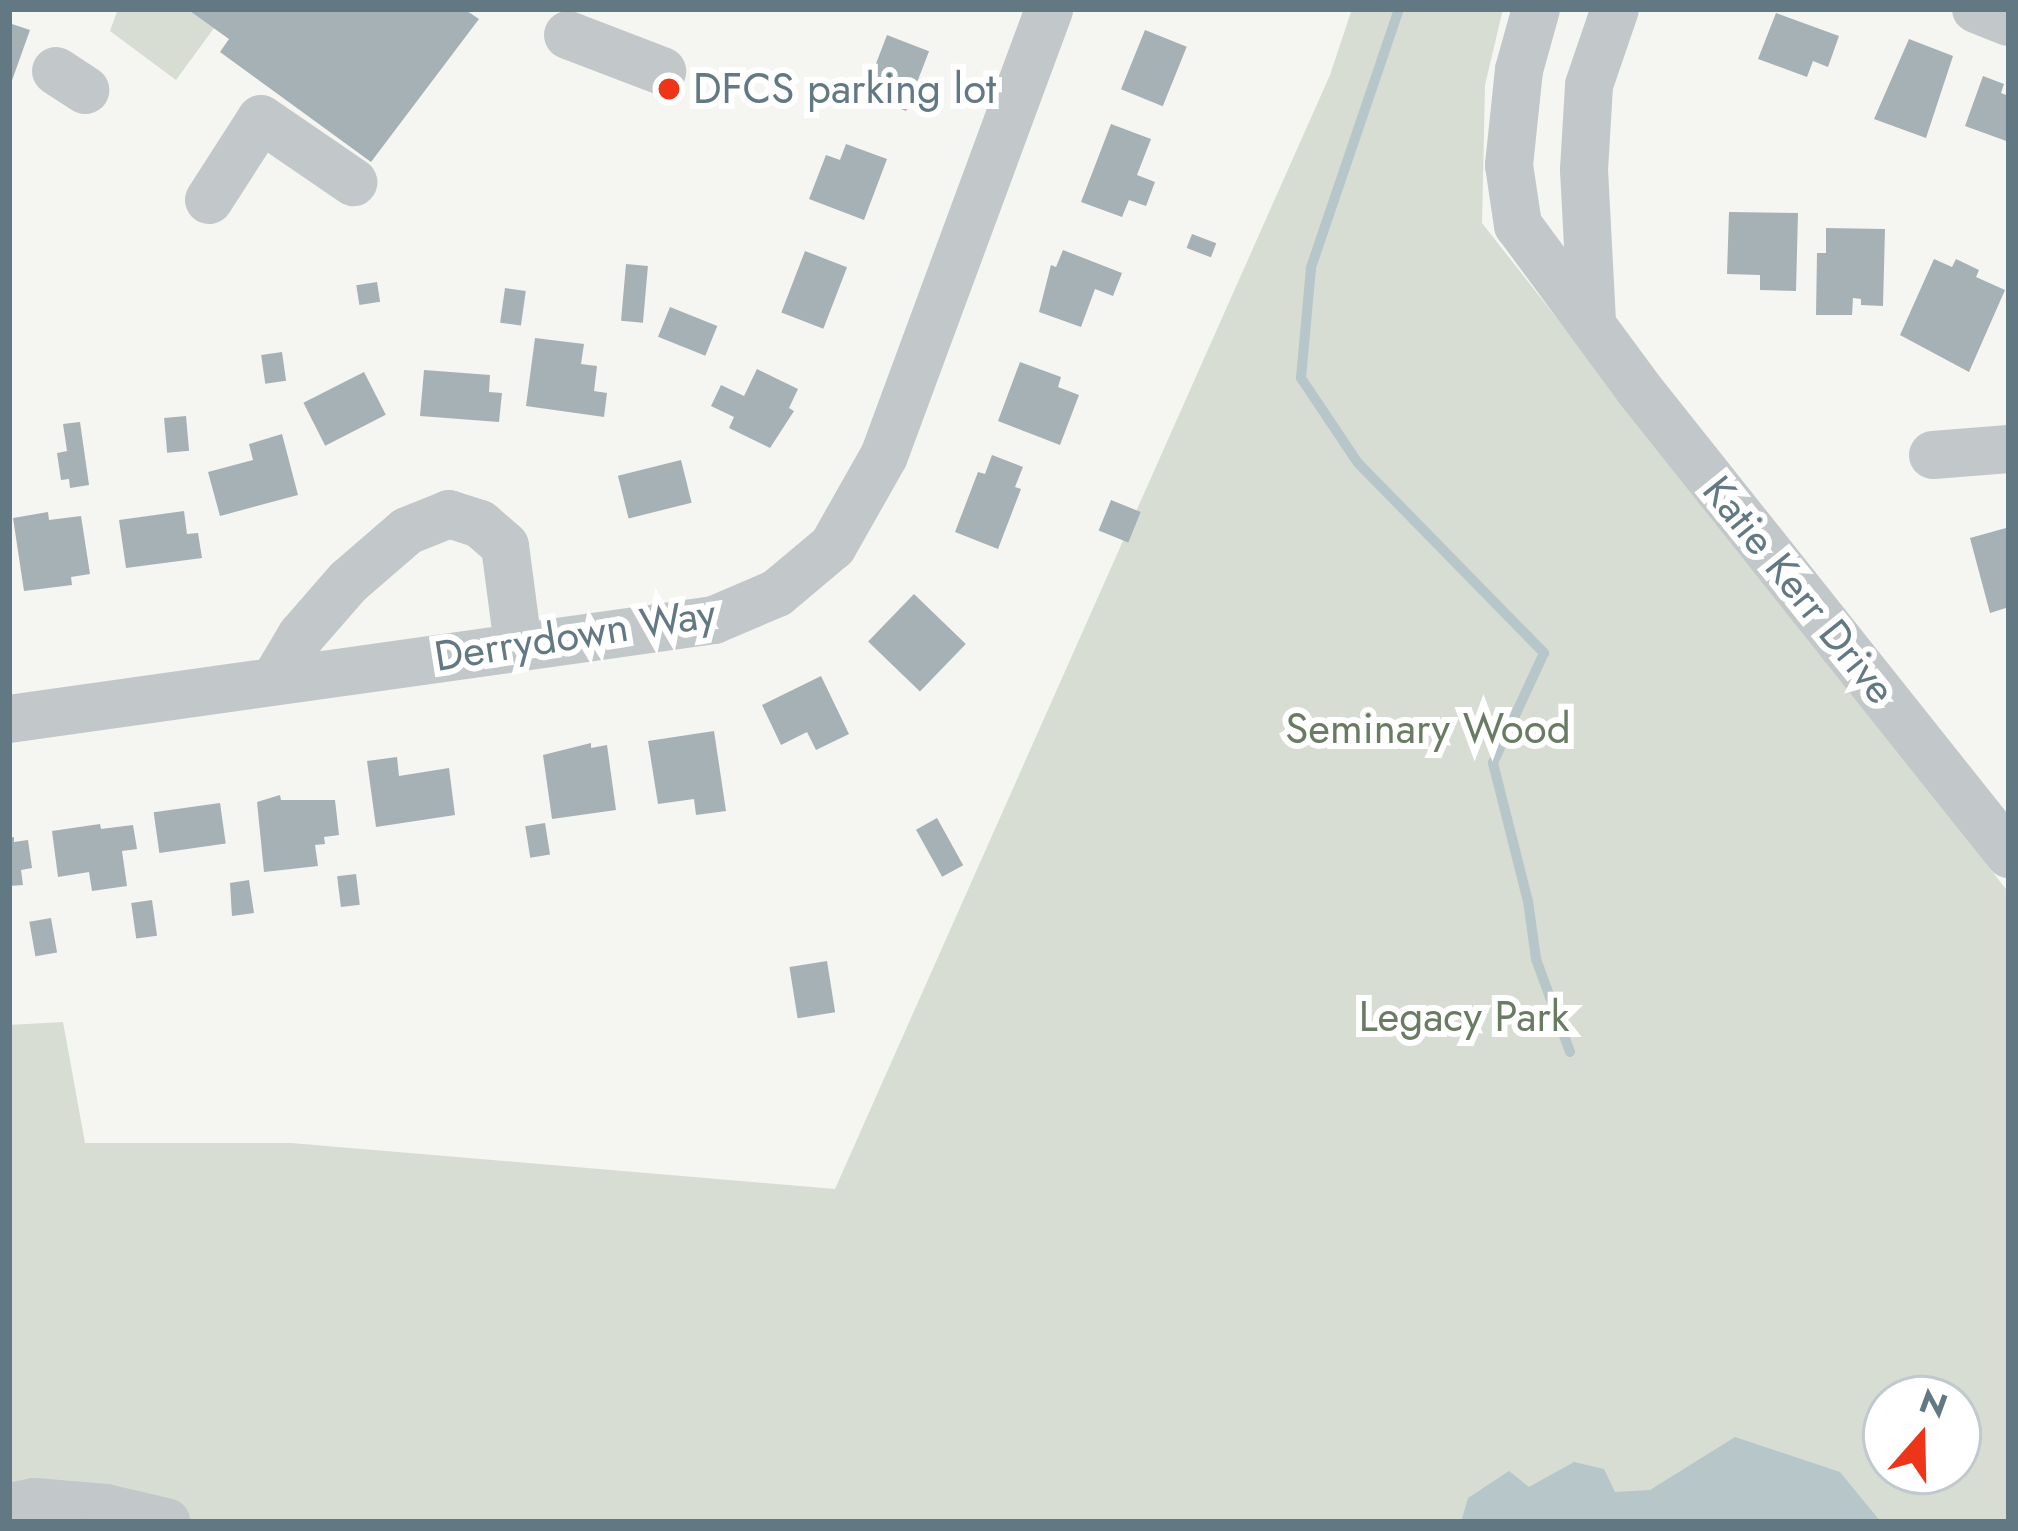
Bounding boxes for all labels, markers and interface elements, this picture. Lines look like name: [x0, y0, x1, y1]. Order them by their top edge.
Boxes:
place label: DFCS parking lot: [693, 64, 996, 114]
marker: DFCS parking lot: [656, 76, 682, 102]
street label: Katie Kerr Drive: [1692, 466, 1906, 714]
street label: Derrydown Way: [431, 588, 719, 682]
park label: Seminary Wood: [1285, 704, 1571, 754]
park label: Legacy Park: [1359, 992, 1569, 1042]
north arrow: [1862, 1375, 1982, 1495]
text: N: [1913, 1377, 1954, 1430]

